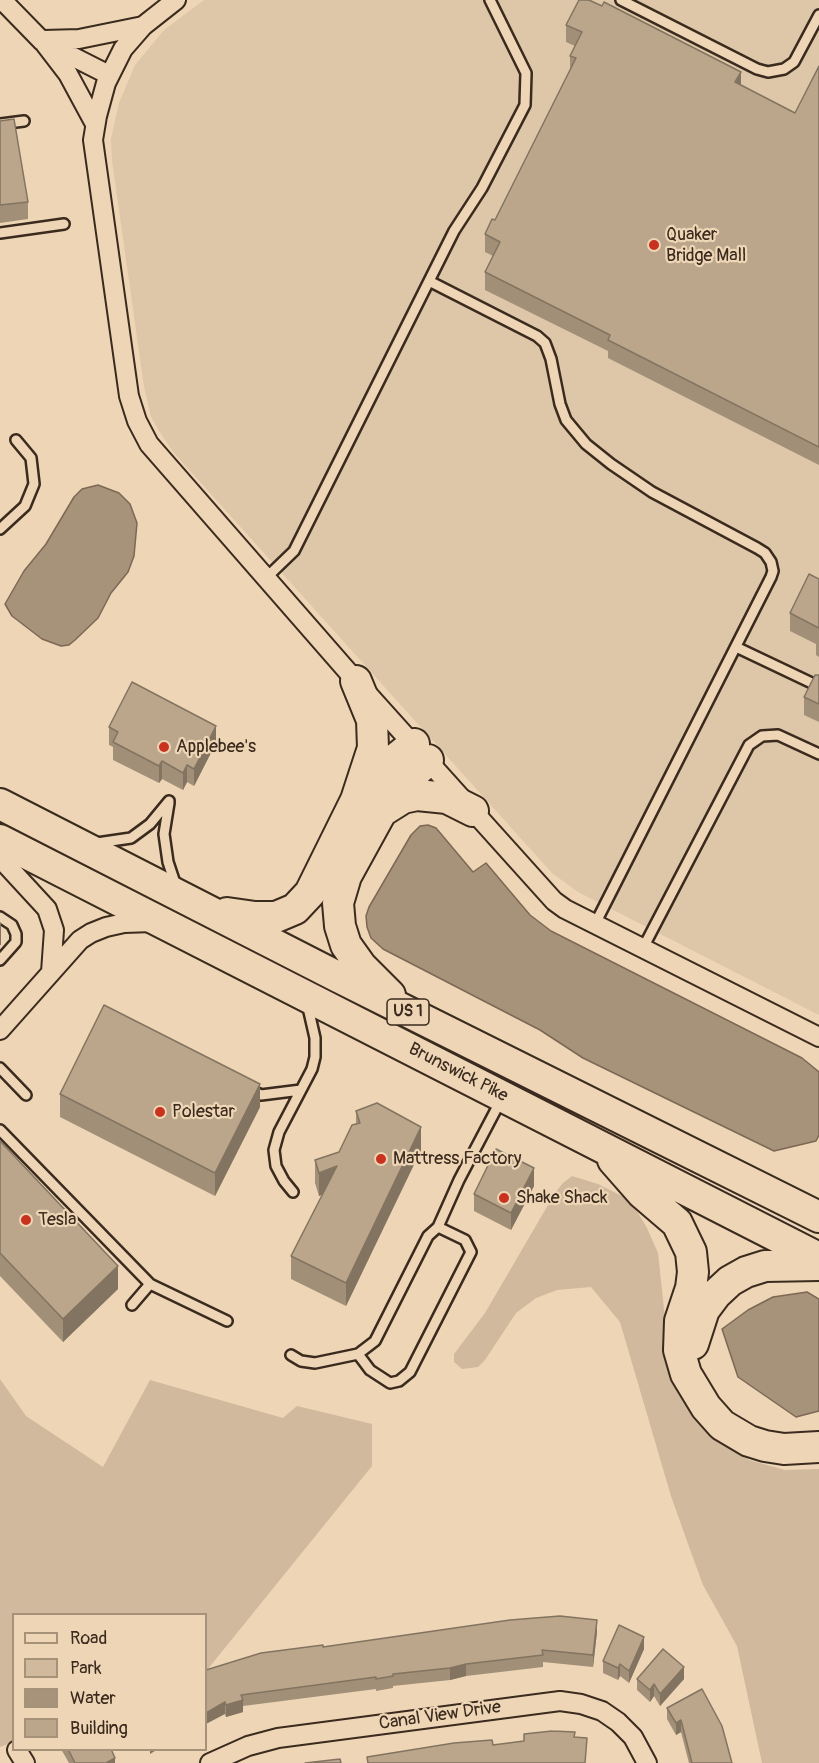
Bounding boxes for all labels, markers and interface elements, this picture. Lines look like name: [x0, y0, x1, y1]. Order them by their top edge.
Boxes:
place label: Quaker Bridge Mall: [666, 224, 746, 266]
marker: Quaker Bridge Mall: [647, 238, 661, 252]
place label: Applebee's: [176, 736, 256, 758]
marker: Applebee's: [157, 740, 171, 754]
road number: US 1: [387, 999, 429, 1025]
street label: Brunswick Pike: [405, 1039, 511, 1107]
place label: Polestar: [172, 1101, 235, 1123]
marker: Polestar: [153, 1105, 167, 1119]
place label: Mattress Factory: [393, 1148, 522, 1170]
marker: Mattress Factory: [374, 1152, 388, 1166]
place label: Shake Shack: [516, 1187, 608, 1209]
marker: Shake Shack: [497, 1191, 511, 1205]
place label: Tesla: [38, 1209, 76, 1231]
marker: Tesla: [19, 1213, 33, 1227]
legend: [12, 1613, 207, 1751]
text: Road: [70, 1627, 107, 1650]
text: Park: [70, 1657, 102, 1680]
text: Water: [70, 1687, 116, 1710]
street label: Canal View Drive: [378, 1697, 502, 1735]
text: Building: [70, 1717, 128, 1740]

